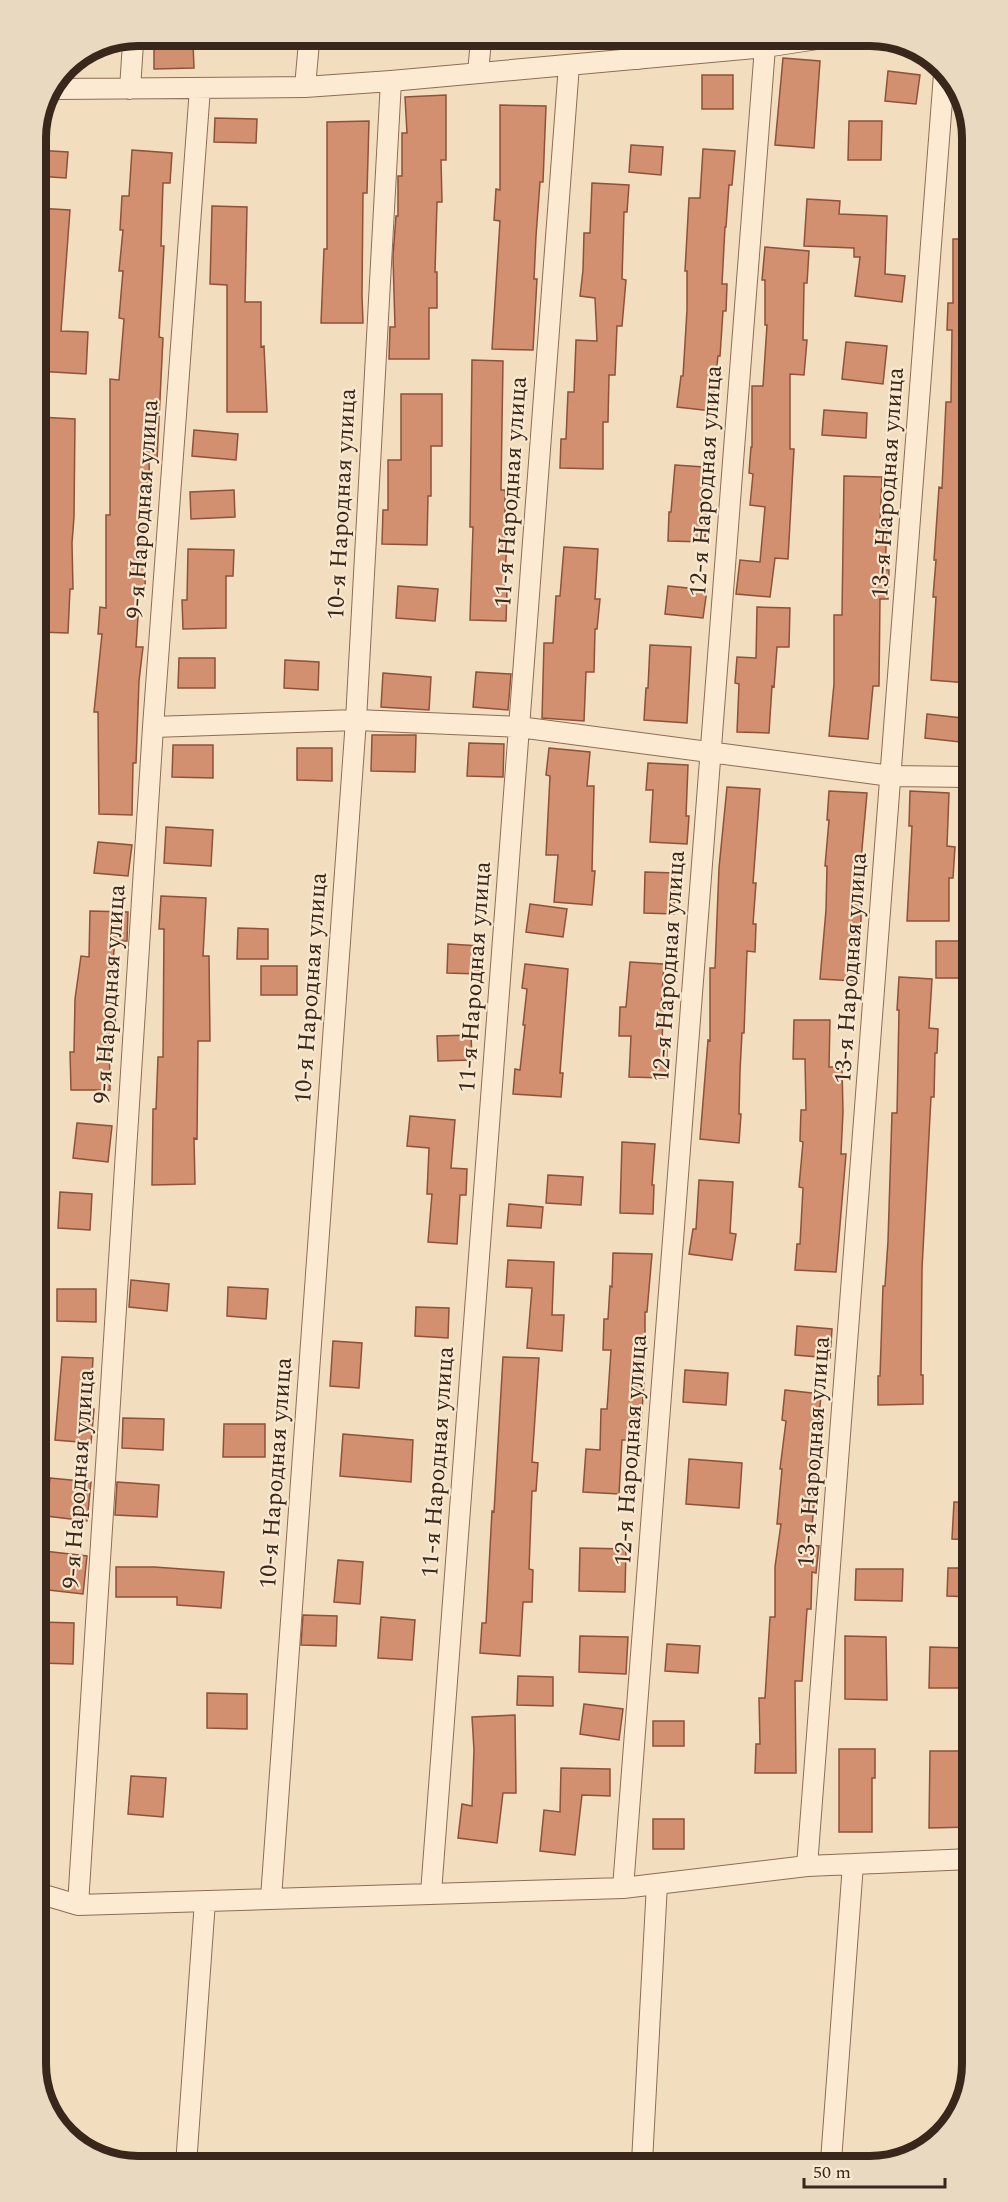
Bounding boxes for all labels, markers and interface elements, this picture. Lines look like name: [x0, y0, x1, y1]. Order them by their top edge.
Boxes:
street label: 12-я Народная улица: [680, 364, 732, 598]
street label: 13-я Народная улица: [862, 366, 914, 600]
street label: 11-я Народная улица: [485, 375, 537, 609]
street label: 10-я Народная улица: [318, 387, 366, 621]
street label: 9-я Народная улица: [117, 398, 169, 620]
street label: 12-я Народная улица: [643, 849, 695, 1083]
street label: 13-я Народная улица: [825, 851, 877, 1085]
street label: 11-я Народная улица: [449, 860, 501, 1094]
street label: 10-я Народная улица: [285, 871, 337, 1105]
street label: 9-я Народная улица: [84, 883, 136, 1105]
street label: 12-я Народная улица: [605, 1333, 657, 1567]
street label: 13-я Народная улица: [788, 1335, 840, 1569]
street label: 11-я Народная улица: [412, 1345, 464, 1579]
street label: 10-я Народная улица: [250, 1356, 302, 1590]
street label: 9-я Народная улица: [53, 1368, 105, 1590]
scale bar: [804, 2151, 945, 2189]
text: 50 m: [813, 2159, 851, 2186]

